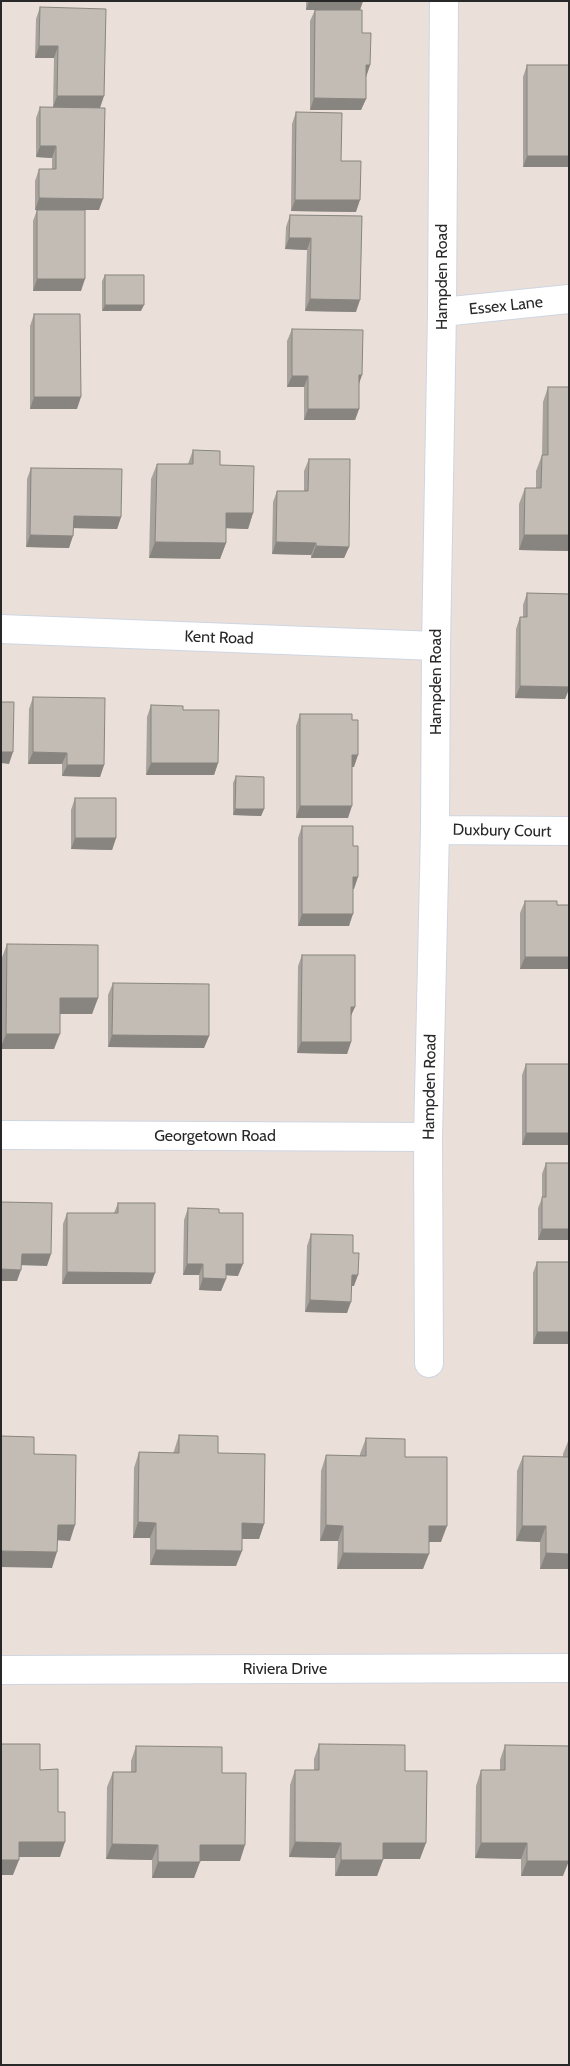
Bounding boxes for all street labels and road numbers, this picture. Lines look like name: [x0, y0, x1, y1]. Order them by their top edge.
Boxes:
street label: Hampden Road: [432, 224, 452, 330]
street label: Essex Lane: [468, 293, 544, 319]
street label: Kent Road: [184, 627, 254, 649]
street label: Hampden Road: [426, 629, 446, 735]
street label: Duxbury Court: [452, 821, 552, 841]
street label: Hampden Road: [419, 1034, 441, 1140]
street label: Georgetown Road: [154, 1126, 276, 1146]
street label: Riviera Drive: [243, 1659, 327, 1679]

